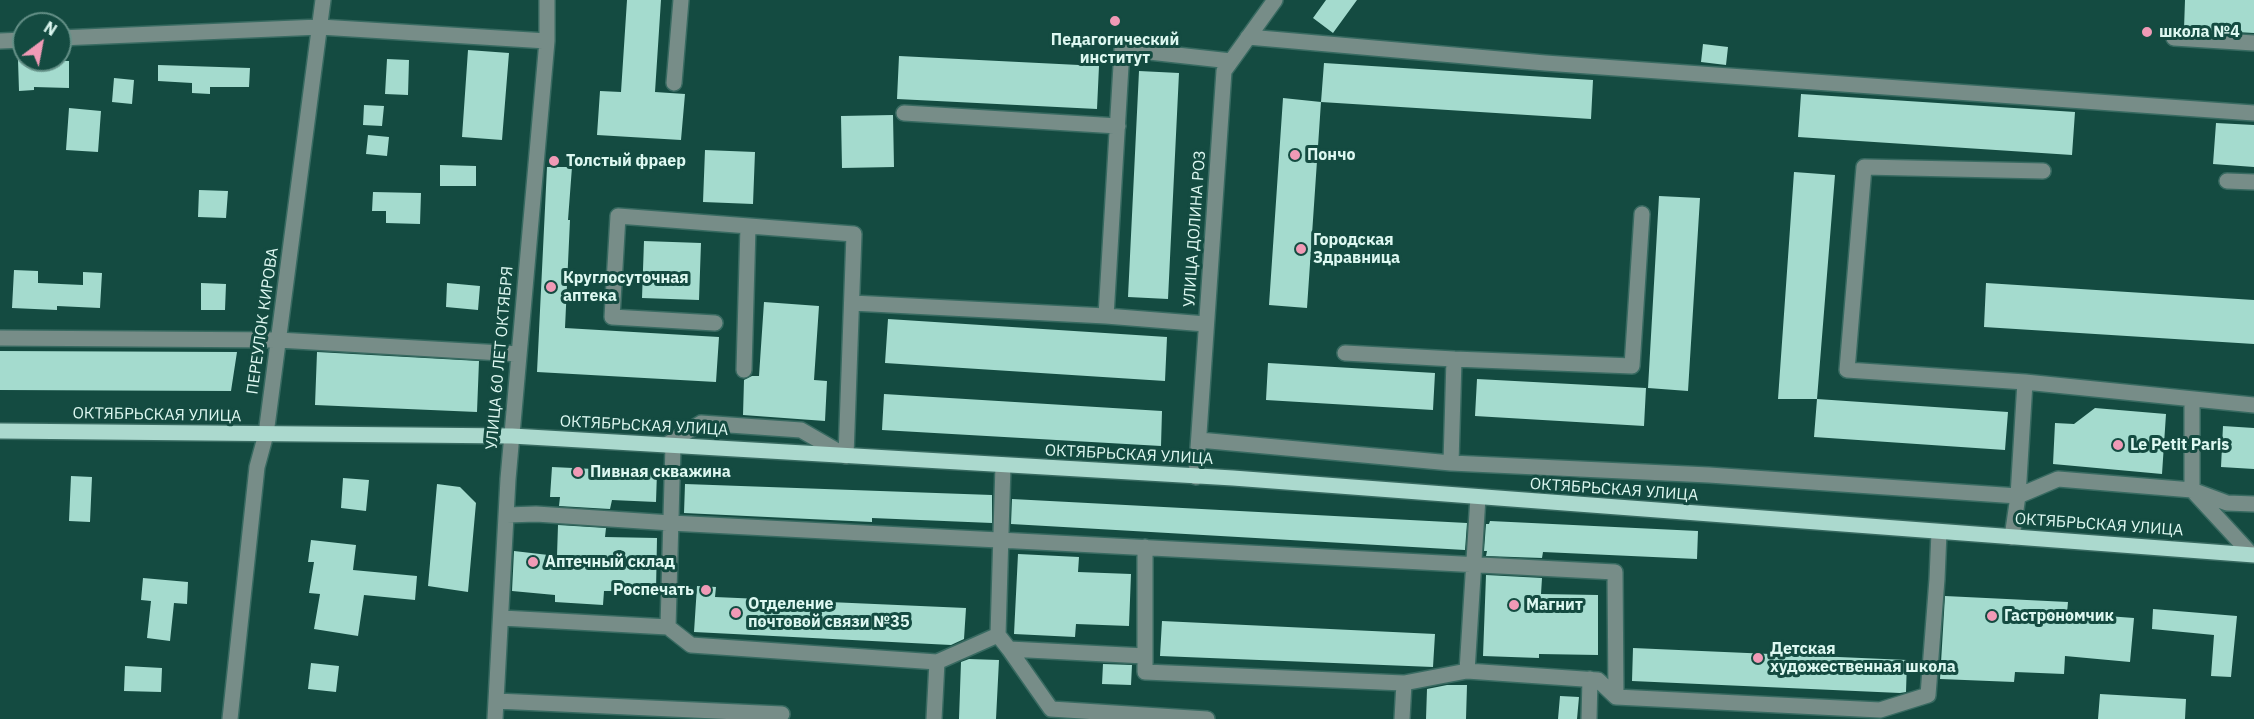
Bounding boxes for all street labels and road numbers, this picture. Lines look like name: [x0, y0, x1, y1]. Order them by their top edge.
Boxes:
street label: УЛИЦА ДОЛИНА РОЗ: [1180, 150, 1210, 308]
street label: ПЕРЕУЛОК КИРОВА: [243, 246, 283, 396]
street label: УЛИЦА 60 ЛЕТ ОКТЯБРЯ: [482, 265, 518, 451]
street label: ОКТЯБРЬСКАЯ УЛИЦА: [72, 404, 242, 426]
street label: ОКТЯБРЬСКАЯ УЛИЦА: [559, 412, 729, 440]
street label: ОКТЯБРЬСКАЯ УЛИЦА: [1044, 441, 1214, 469]
street label: ОКТЯБРЬСКАЯ УЛИЦА: [1529, 475, 1699, 505]
street label: ОКТЯБРЬСКАЯ УЛИЦА: [2014, 510, 2184, 540]

